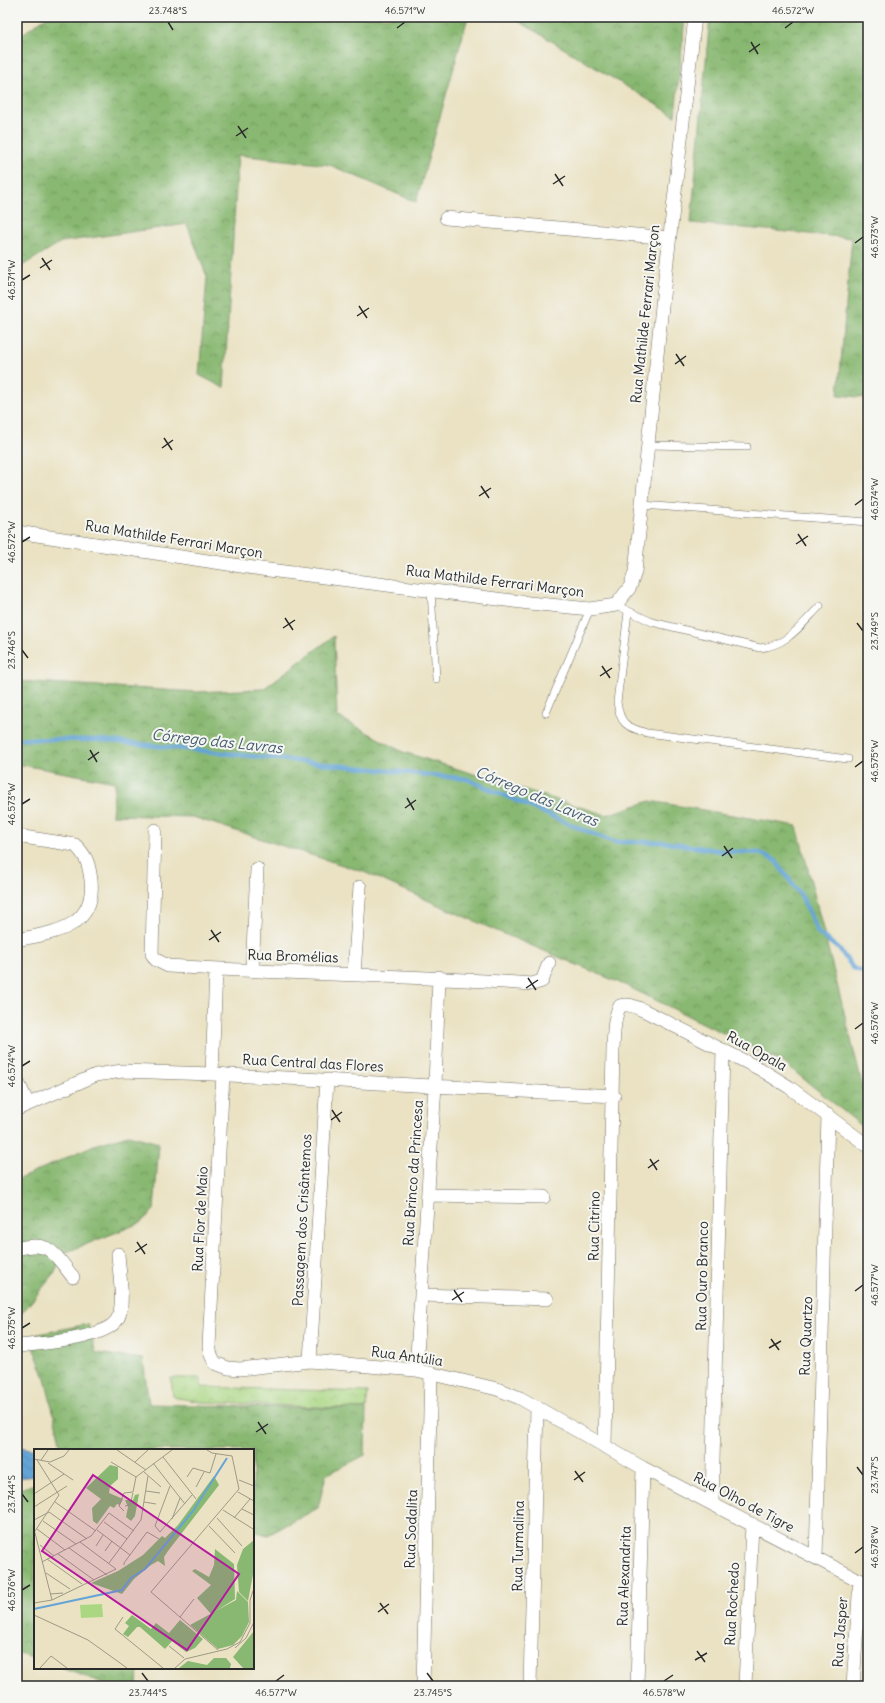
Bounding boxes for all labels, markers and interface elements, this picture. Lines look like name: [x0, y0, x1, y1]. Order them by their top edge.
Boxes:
text: 23.748°S: [149, 4, 188, 17]
text: 46.571°W: [385, 4, 425, 17]
text: 46.572°W: [772, 4, 814, 17]
text: 46.573°W: [868, 216, 881, 258]
street label: Rua Mathilde Ferrari Marçon: [627, 224, 663, 404]
text: 46.571°W: [5, 260, 18, 300]
text: 46.574°W: [868, 478, 881, 520]
street label: Rua Mathilde Ferrari Marçon: [84, 516, 264, 562]
text: 46.572°W: [5, 521, 18, 563]
street label: Rua Mathilde Ferrari Marçon: [405, 561, 585, 601]
text: 23.749°S: [868, 611, 881, 650]
text: 23.746°S: [5, 630, 18, 669]
water label: Córrego das Lavras: [151, 725, 285, 757]
text: 46.575°W: [868, 740, 881, 782]
water label: Córrego das Lavras: [473, 762, 602, 831]
text: 46.573°W: [5, 783, 18, 825]
street label: Rua Bromélias: [247, 945, 339, 967]
text: 46.576°W: [868, 1002, 881, 1044]
street label: Rua Opala: [724, 1027, 790, 1075]
text: 46.574°W: [5, 1045, 18, 1087]
street label: Rua Central das Flores: [242, 1050, 384, 1076]
street label: Rua Brinco da Princesa: [399, 1099, 427, 1247]
street label: Passagem dos Crisântemos: [288, 1133, 316, 1307]
street label: Rua Flor de Maio: [188, 1166, 212, 1272]
street label: Rua Citrino: [584, 1191, 604, 1261]
street label: Rua Ouro Branco: [692, 1221, 712, 1331]
text: 46.577°W: [868, 1264, 881, 1306]
street label: Rua Quartzo: [796, 1296, 816, 1376]
text: 46.575°W: [5, 1307, 18, 1349]
street label: Rua Antúlia: [370, 1342, 444, 1370]
inset map: [34, 1449, 254, 1669]
text: 23.747°S: [868, 1456, 881, 1494]
street label: Rua Olho de Tigre: [690, 1468, 798, 1536]
text: 23.744°S: [5, 1474, 18, 1513]
street label: Rua Sodalita: [401, 1489, 421, 1569]
street label: Rua Turmalina: [508, 1500, 528, 1592]
street label: Rua Alexandrita: [613, 1525, 635, 1627]
text: 46.578°W: [868, 1526, 881, 1568]
street label: Rua Rochedo: [721, 1562, 743, 1646]
text: 46.576°W: [5, 1569, 18, 1611]
street label: Rua Jasper: [829, 1596, 851, 1668]
text: 23.744°S: [129, 1686, 168, 1699]
text: 46.577°W: [255, 1686, 297, 1699]
text: 23.745°S: [414, 1686, 453, 1699]
text: 46.578°W: [643, 1686, 685, 1699]

